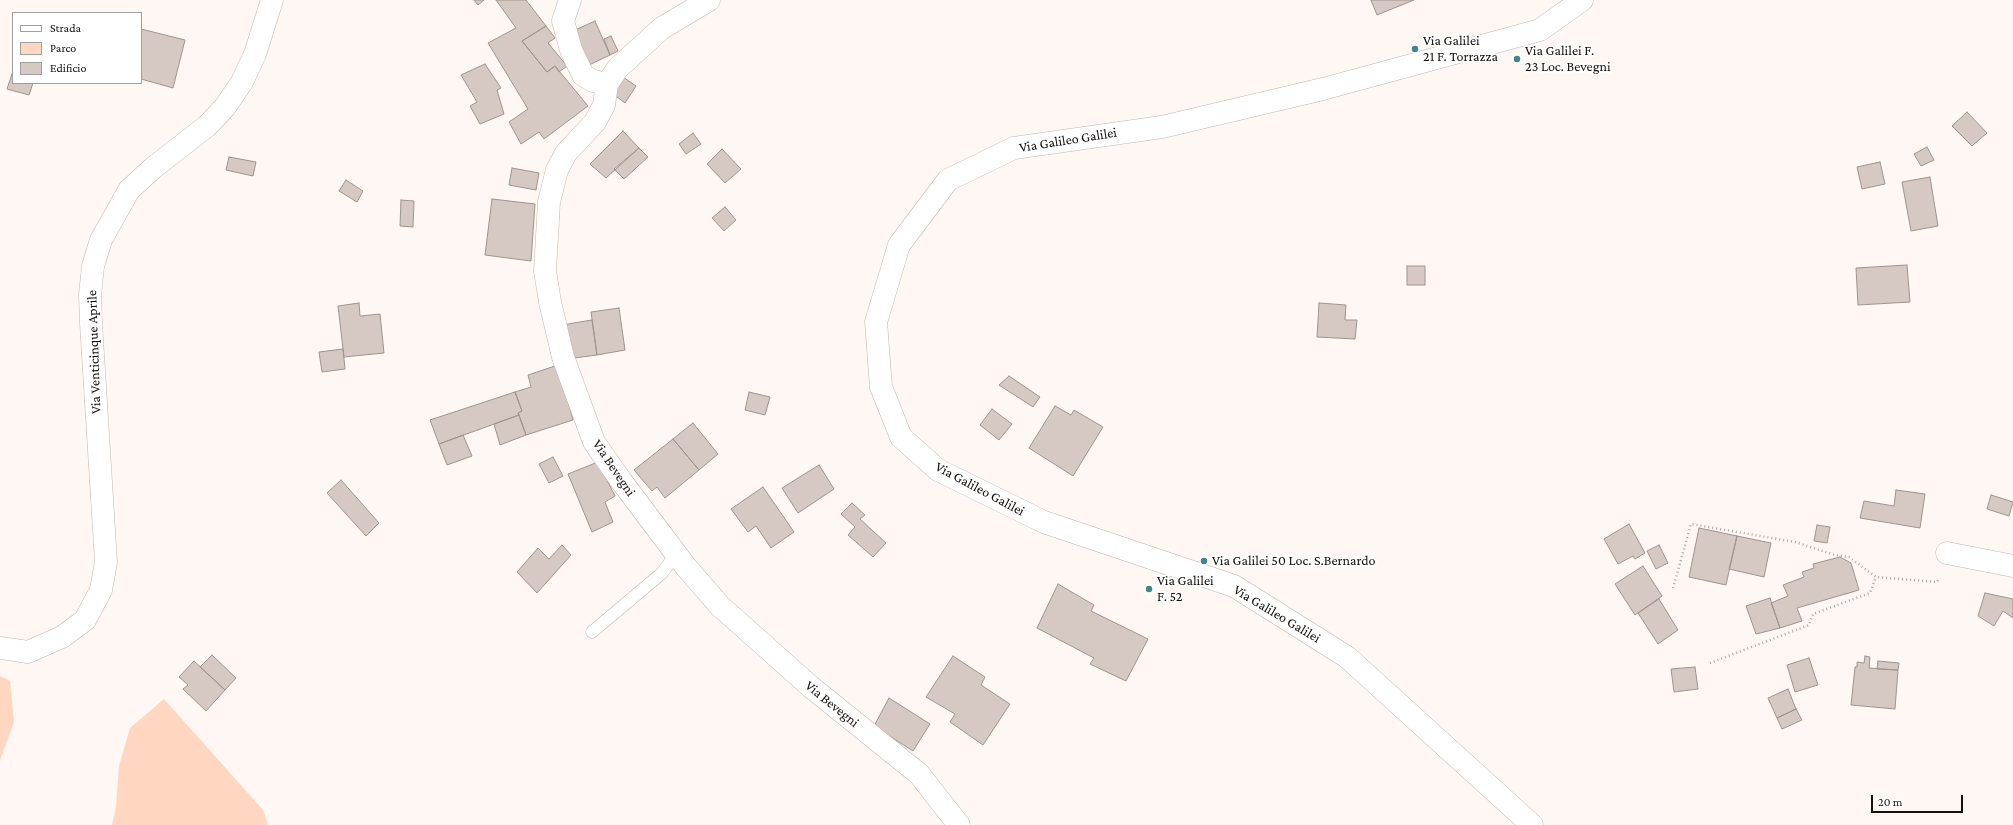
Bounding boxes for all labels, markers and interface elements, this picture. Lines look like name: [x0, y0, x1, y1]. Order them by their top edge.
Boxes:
legend: [12, 12, 142, 84]
text: Strada: [50, 21, 81, 35]
place label: Via Galilei 21 F. Torrazza: [1423, 33, 1498, 66]
text: Parco: [50, 41, 76, 55]
place label: Via Galilei F. 23 Loc. Bevegni: [1525, 43, 1611, 76]
marker: Via Galilei 21 F. Torrazza: [1410, 44, 1420, 54]
marker: Via Galilei F. 23 Loc. Bevegni: [1512, 54, 1522, 64]
text: Edificio: [50, 61, 86, 75]
street label: Via Galileo Galilei: [1018, 124, 1118, 156]
street label: Via Venticinque Aprile: [83, 290, 105, 414]
street label: Via Bevegni: [589, 436, 639, 500]
street label: Via Galileo Galilei: [932, 458, 1028, 520]
place label: Via Galilei 50 Loc. S.Bernardo: [1212, 553, 1376, 569]
marker: Via Galilei 50 Loc. S.Bernardo: [1199, 556, 1209, 566]
place label: Via Galilei F. 52: [1157, 573, 1214, 606]
street label: Via Galileo Galilei: [1230, 581, 1324, 647]
marker: Via Galilei F. 52: [1144, 584, 1154, 594]
street label: Via Bevegni: [802, 677, 862, 731]
scale bar: [1873, 787, 1965, 813]
text: 20 m: [1878, 795, 1902, 809]

